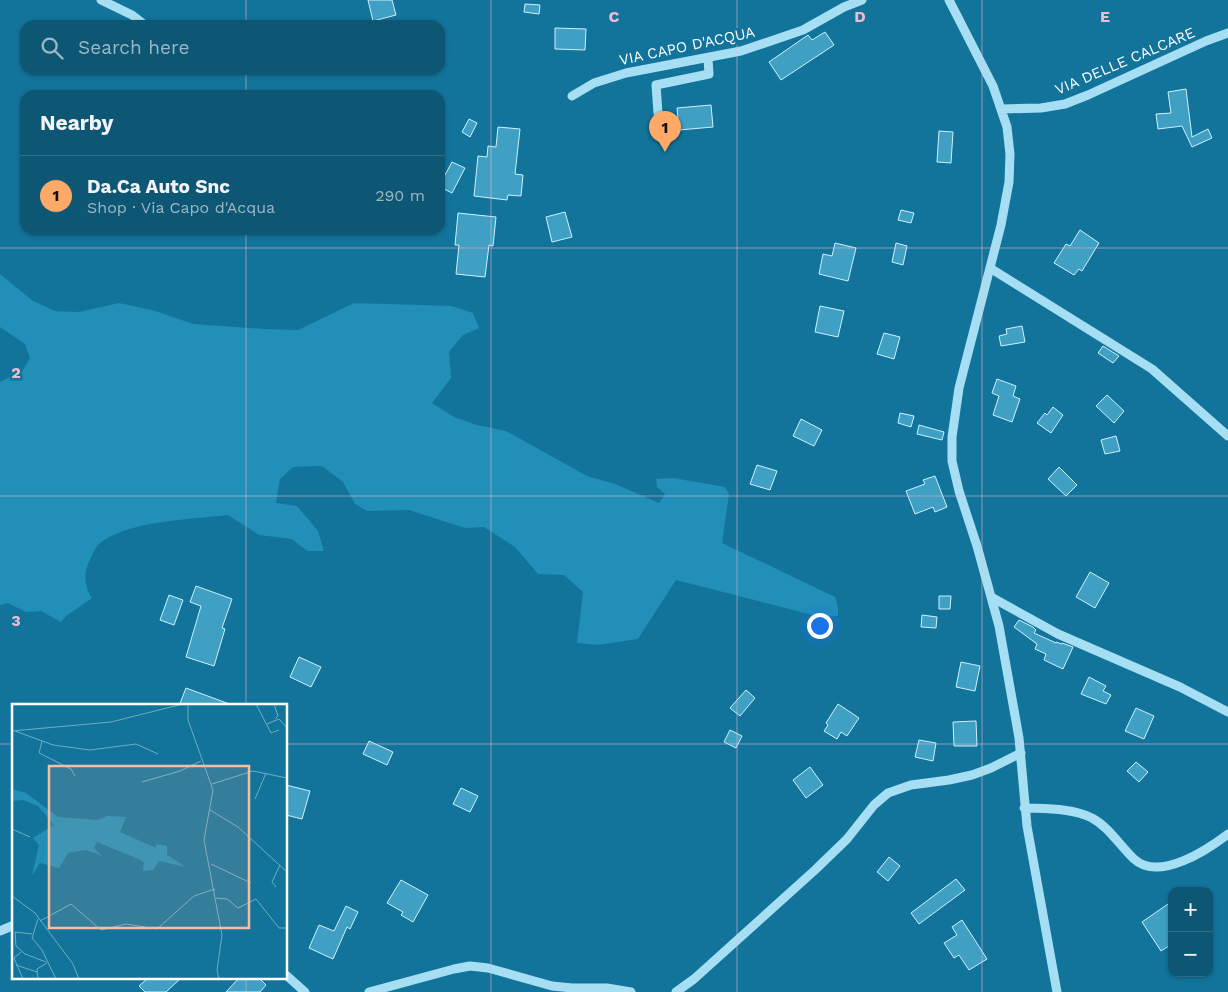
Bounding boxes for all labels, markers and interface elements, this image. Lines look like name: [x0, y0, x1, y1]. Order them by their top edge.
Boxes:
text: C: [609, 7, 620, 26]
text: D: [854, 7, 866, 26]
text: E: [1100, 7, 1110, 26]
search box: [20, 20, 445, 75]
street label: VIA CAPO D'ACQUA: [617, 23, 757, 69]
street label: VIA DELLE CALCARE: [1052, 23, 1198, 99]
icon: search: [38, 34, 66, 62]
text: Search here: [78, 36, 189, 59]
text: Nearby: [40, 110, 113, 135]
pin: 1: [649, 111, 681, 152]
text: Da.Ca Auto Snc: [87, 175, 230, 198]
text: 1: [53, 186, 59, 205]
text: 290 m: [375, 186, 425, 205]
text: Shop · Via Capo d'Acqua: [87, 198, 275, 217]
text: 2: [11, 363, 21, 382]
text: 3: [11, 611, 21, 630]
your location: [807, 613, 833, 639]
inset map: [12, 704, 288, 980]
map controls: [1168, 887, 1213, 977]
button: +: [1168, 887, 1213, 932]
button: −: [1168, 932, 1213, 977]

